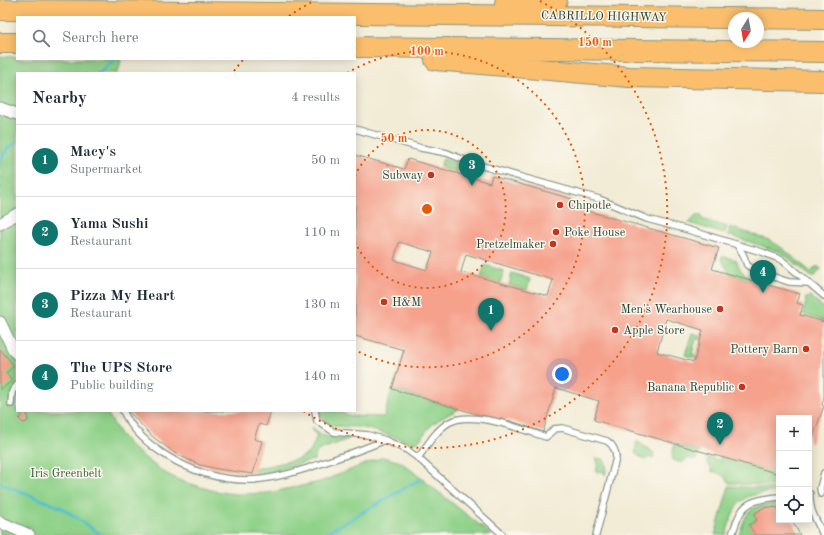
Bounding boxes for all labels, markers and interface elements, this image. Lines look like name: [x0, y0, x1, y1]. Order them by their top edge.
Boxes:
street label: CABRILLO HIGHWAY: [541, 10, 667, 24]
north arrow: [728, 12, 764, 48]
search box: [16, 16, 356, 60]
icon: search: [30, 27, 52, 49]
text: Search here: [62, 31, 139, 46]
text: 150 m: [578, 36, 612, 49]
text: 100 m: [410, 46, 444, 58]
text: Nearby: [32, 90, 87, 107]
text: 4 results: [291, 91, 340, 104]
text: 50 m: [381, 132, 408, 145]
text: Macy's: [70, 145, 116, 160]
pin: 3: [459, 153, 485, 186]
text: 1: [41, 154, 49, 167]
text: 50 m: [311, 154, 340, 167]
text: Supermarket: [70, 163, 142, 176]
place label: Subway: [382, 170, 424, 182]
marker: Subway: [426, 170, 436, 180]
marker: Chipotle: [555, 200, 565, 210]
place label: Chipotle: [568, 200, 611, 212]
centre of rings: [420, 202, 434, 216]
text: Yama Sushi: [70, 217, 148, 232]
text: 2: [41, 226, 49, 239]
text: 110 m: [303, 226, 340, 239]
marker: Poke House: [551, 227, 561, 237]
place label: Poke House: [564, 227, 626, 239]
text: Restaurant: [70, 235, 132, 248]
place label: Pretzelmaker: [476, 239, 545, 251]
marker: Pretzelmaker: [548, 239, 558, 249]
pin: 4: [750, 260, 776, 293]
text: Pizza My Heart: [70, 289, 175, 304]
marker: H&M: [379, 297, 389, 307]
place label: H&M: [392, 297, 421, 309]
text: 3: [41, 298, 49, 311]
text: 130 m: [303, 298, 340, 311]
pin: 1: [478, 298, 504, 331]
place label: Men's Wearhouse: [621, 304, 712, 316]
marker: Men's Wearhouse: [715, 304, 725, 314]
text: Restaurant: [70, 307, 132, 320]
marker: Apple Store: [610, 325, 620, 335]
place label: Apple Store: [623, 325, 685, 337]
place label: Pottery Barn: [730, 344, 799, 356]
marker: Pottery Barn: [801, 344, 811, 354]
text: The UPS Store: [70, 361, 172, 376]
your location: [552, 364, 572, 384]
text: 4: [41, 370, 49, 383]
text: 140 m: [303, 370, 340, 383]
text: Public building: [70, 379, 154, 392]
place label: Banana Republic: [647, 382, 734, 394]
marker: Banana Republic: [737, 382, 747, 392]
pin: 2: [707, 412, 733, 445]
map controls: [776, 415, 812, 523]
button: +: [776, 415, 812, 451]
button: −: [776, 451, 812, 487]
park label: Iris Greenbelt: [30, 468, 102, 480]
button: locate: [776, 487, 812, 523]

